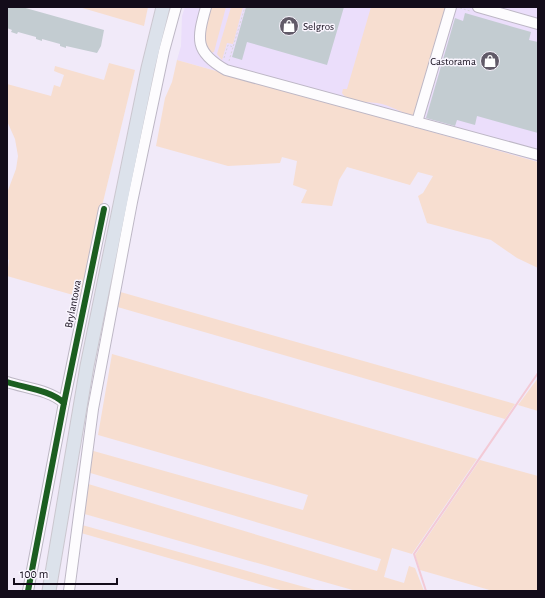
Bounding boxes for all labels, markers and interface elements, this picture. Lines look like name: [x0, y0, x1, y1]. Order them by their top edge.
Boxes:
shop icon: Selgros: [278, 15, 300, 37]
place label: Selgros: [303, 21, 334, 32]
shop icon: Castorama: [479, 50, 501, 72]
place label: Castorama: [430, 56, 476, 67]
street label: Brylantowa: [63, 279, 83, 329]
scale bar: [14, 560, 117, 586]
text: 100 m: [20, 568, 48, 580]

